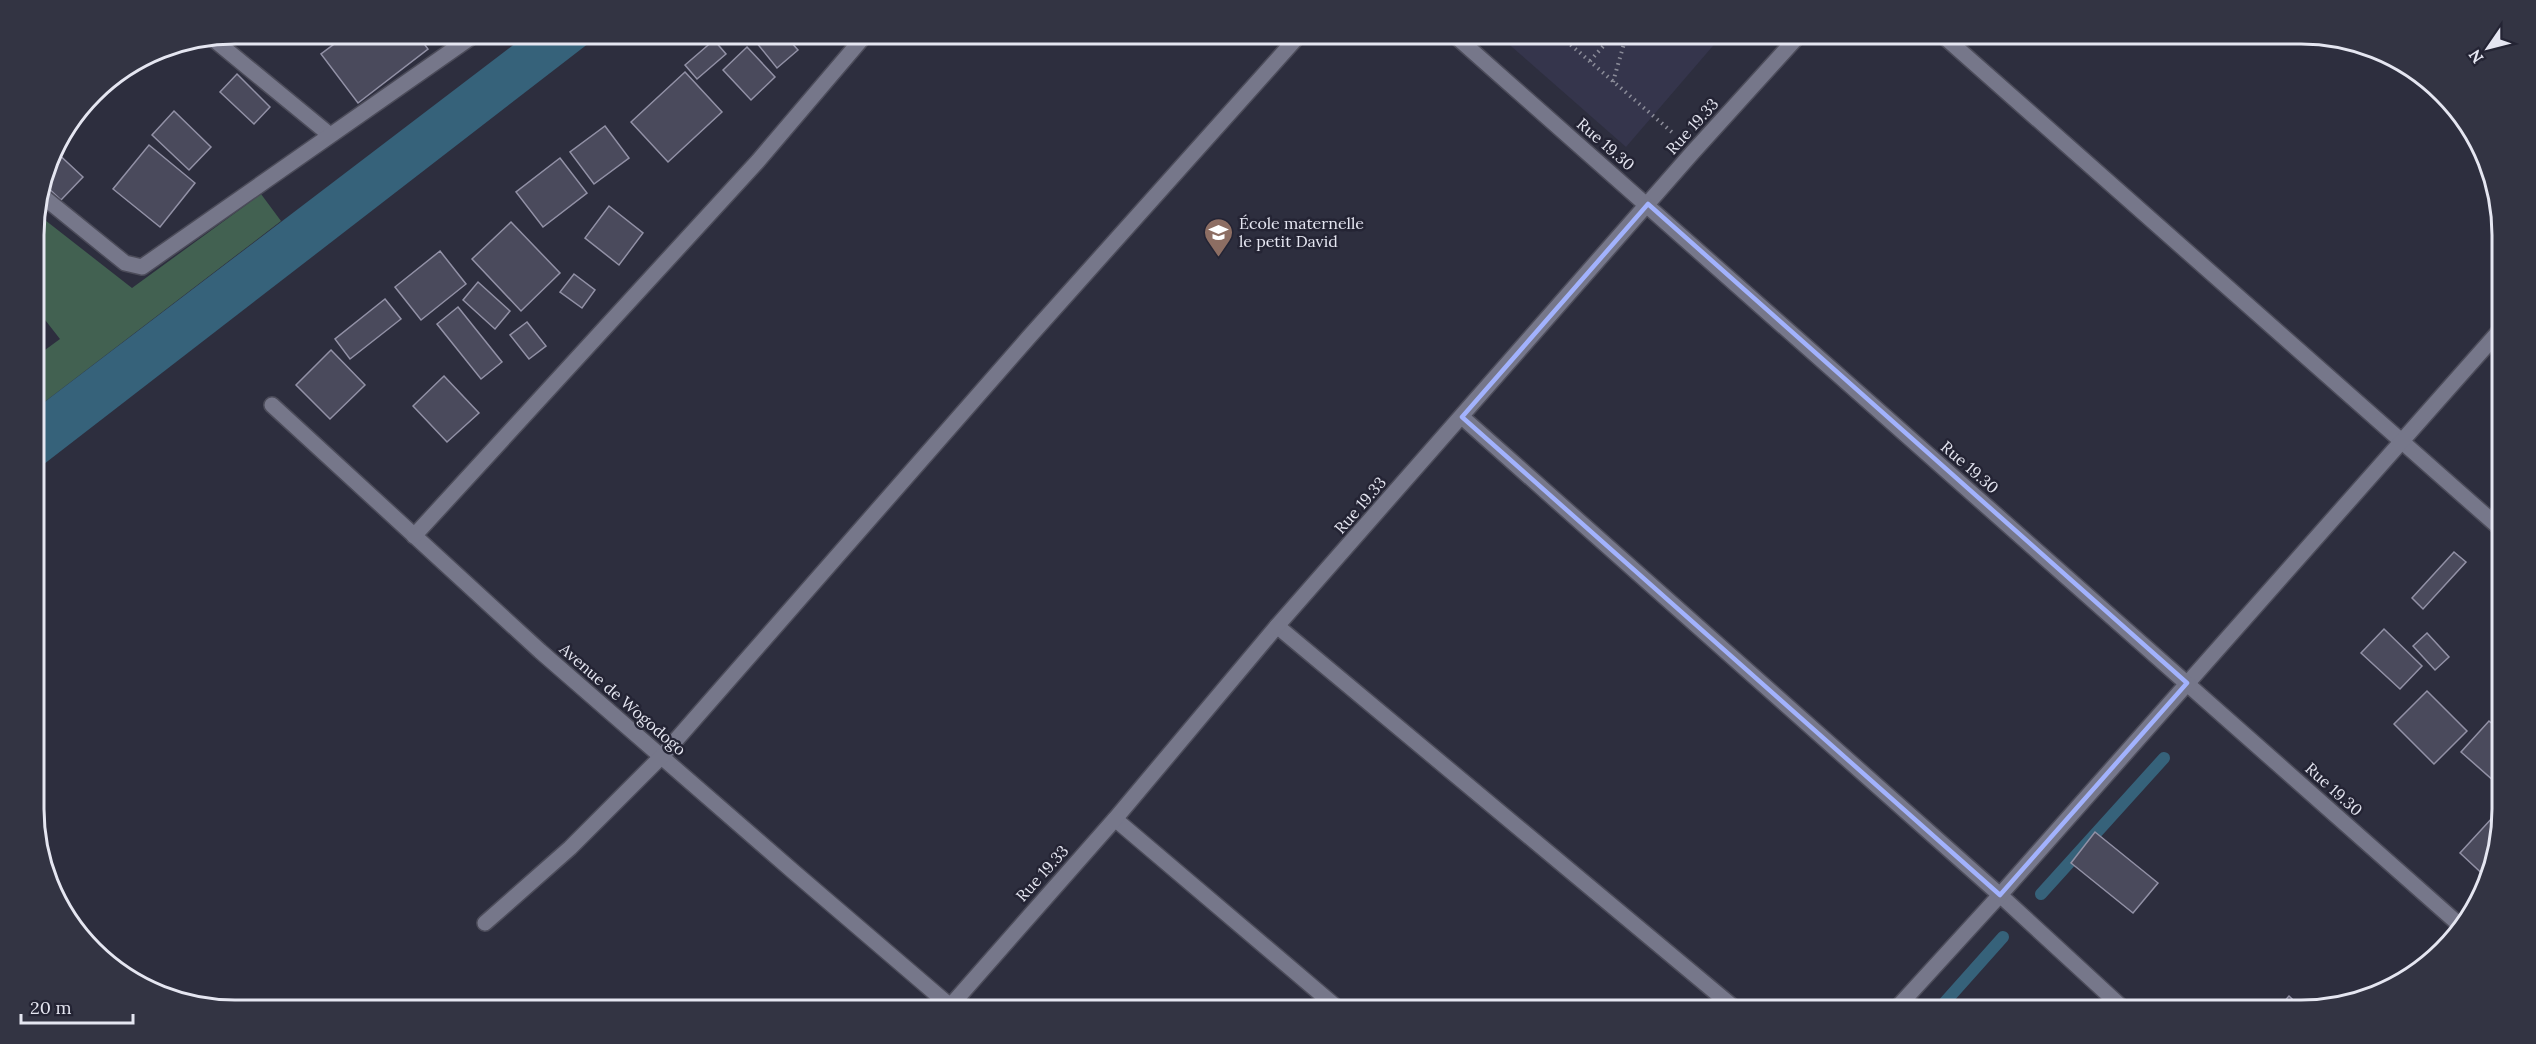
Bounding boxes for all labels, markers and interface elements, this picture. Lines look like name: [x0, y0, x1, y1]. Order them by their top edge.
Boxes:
north arrow: [2458, 18, 2518, 78]
text: N: [2464, 46, 2487, 67]
street label: Rue 19.33: [1661, 94, 1723, 158]
street label: Rue 19.30: [1573, 113, 1639, 175]
place label: École maternelle le petit David: [1239, 213, 1364, 251]
school or university icon: École maternelle le petit David: [1202, 216, 1234, 258]
street label: Rue 19.30: [1937, 436, 2003, 498]
street label: Rue 19.33: [1330, 472, 1390, 538]
street label: Avenue de Wogodogo: [555, 638, 690, 759]
street label: Rue 19.30: [2301, 758, 2367, 820]
street label: Rue 19.33: [1011, 841, 1073, 905]
scale bar: [21, 987, 134, 1025]
text: 20 m: [30, 996, 72, 1019]

